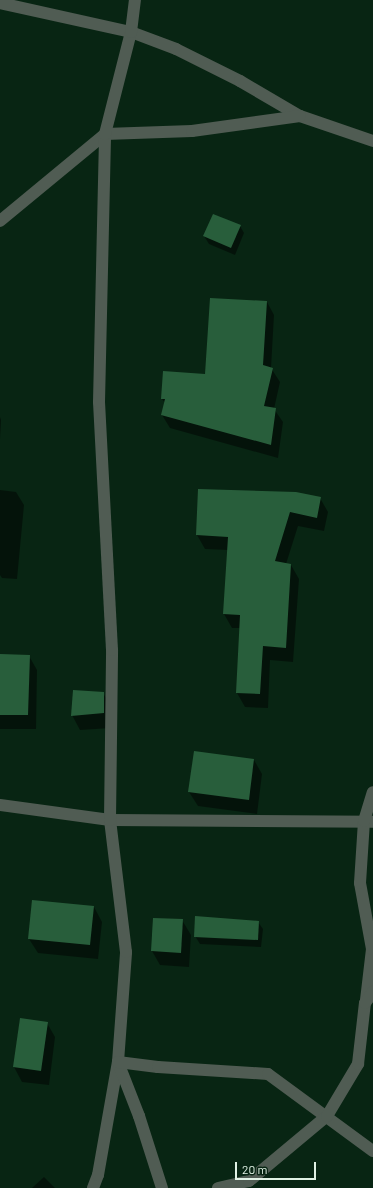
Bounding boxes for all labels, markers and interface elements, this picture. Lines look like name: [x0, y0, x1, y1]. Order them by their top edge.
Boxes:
scale bar: [237, 1154, 318, 1180]
text: 20 m: [242, 1162, 268, 1176]

